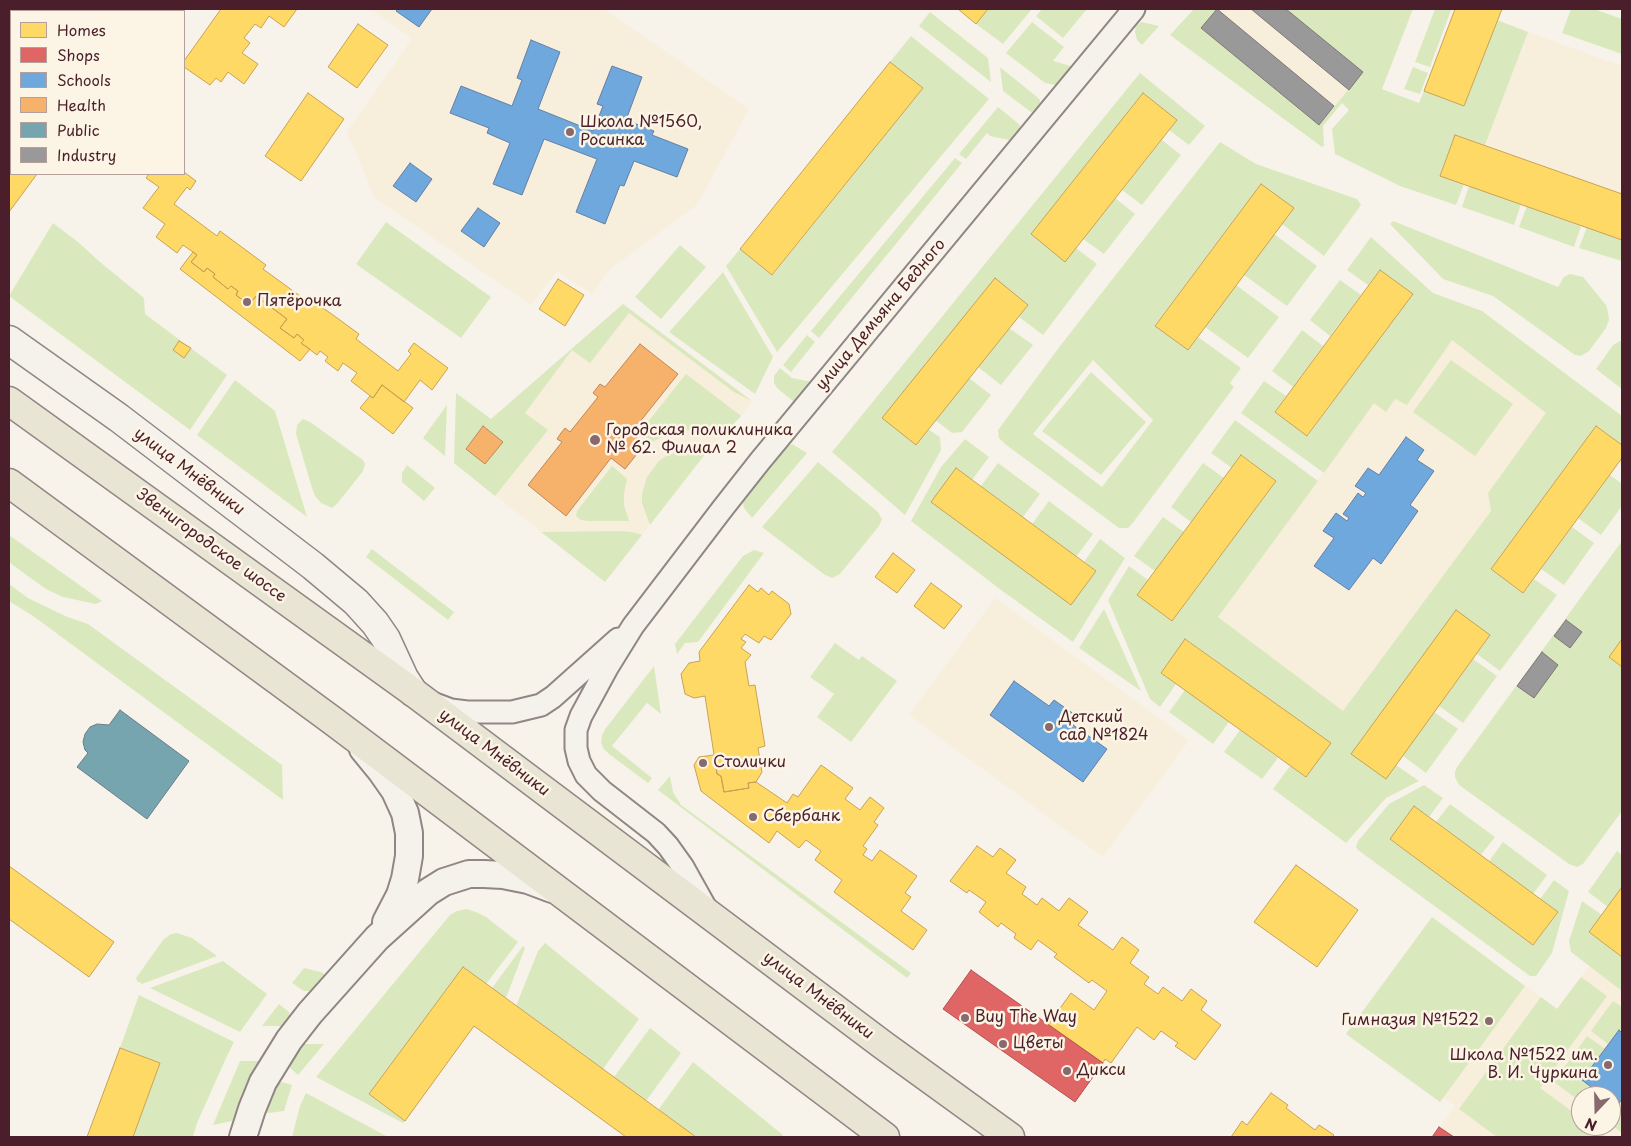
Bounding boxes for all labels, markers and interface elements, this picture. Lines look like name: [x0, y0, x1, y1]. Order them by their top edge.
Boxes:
legend: [10, 10, 185, 175]
text: Homes: [57, 18, 106, 41]
text: Shops: [57, 43, 100, 66]
text: Schools: [57, 68, 111, 91]
text: Health: [57, 93, 106, 116]
place label: Школа №1560, Росинка: [580, 113, 702, 151]
text: Public: [57, 118, 100, 141]
marker: Школа №1560, Росинка: [564, 126, 576, 138]
text: Industry: [57, 143, 116, 166]
street label: улица Демьяна Бедного: [812, 235, 950, 395]
place label: Пятёрочка: [257, 292, 342, 312]
marker: Пятёрочка: [241, 296, 253, 308]
place label: Городская поликлиника № 62. Филиал 2: [606, 421, 793, 459]
street label: улица Мнёвники: [130, 424, 248, 520]
marker: Городская поликлиника № 62. Филиал 2: [588, 433, 602, 447]
street label: Звенигородское шоссе: [132, 485, 290, 607]
street label: улица Мнёвники: [435, 705, 553, 801]
place label: Детский сад №1824: [1059, 708, 1149, 746]
marker: Детский сад №1824: [1043, 721, 1055, 733]
place label: Столички: [713, 753, 786, 773]
marker: Столички: [697, 757, 709, 769]
place label: Сбербанк: [763, 807, 840, 827]
marker: Сбербанк: [747, 811, 759, 823]
street label: улица Мнёвники: [759, 948, 877, 1044]
place label: Buy The Way: [975, 1008, 1077, 1028]
place label: Гимназия №1522: [1341, 1011, 1479, 1031]
marker: Buy The Way: [959, 1012, 971, 1024]
marker: Гимназия №1522: [1483, 1015, 1495, 1027]
place label: Цветы: [1013, 1034, 1064, 1054]
marker: Цветы: [997, 1038, 1009, 1050]
place label: Школа №1522 им. В. И. Чуркина: [1450, 1046, 1598, 1084]
marker: Школа №1522 им. В. И. Чуркина: [1602, 1059, 1614, 1071]
place label: Дикси: [1077, 1061, 1126, 1081]
marker: Дикси: [1061, 1065, 1073, 1077]
north arrow: [1571, 1086, 1621, 1136]
text: N: [1582, 1113, 1600, 1136]

